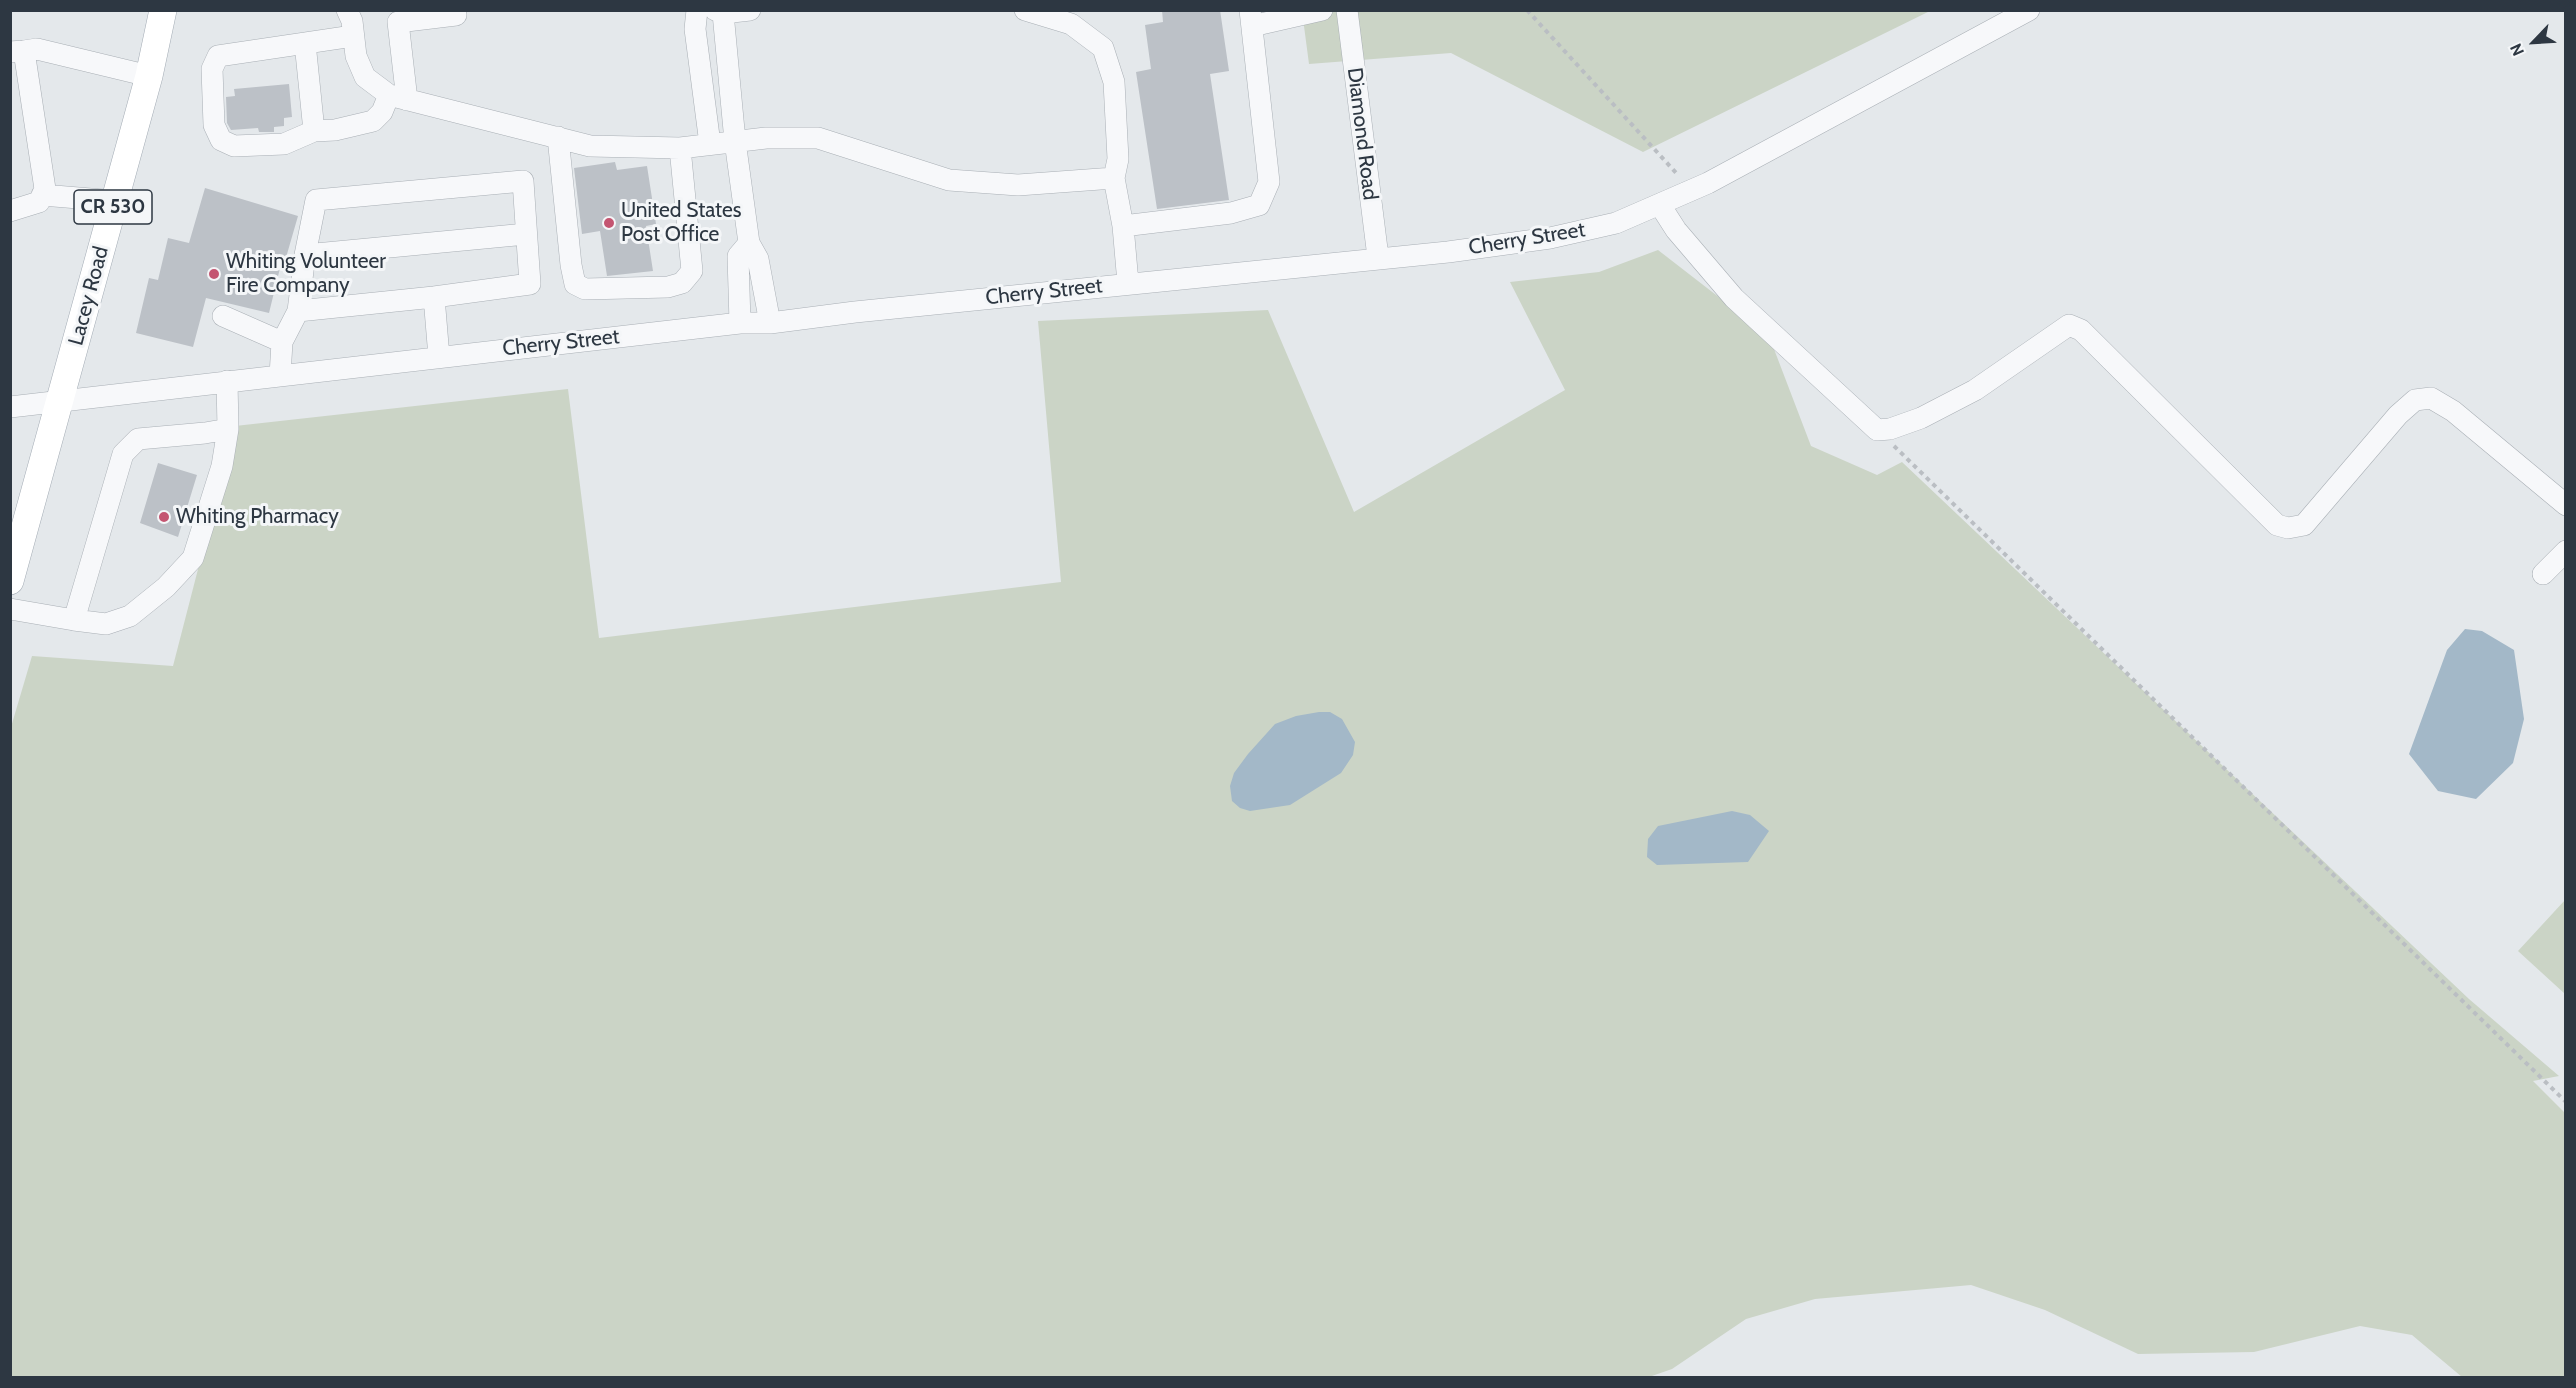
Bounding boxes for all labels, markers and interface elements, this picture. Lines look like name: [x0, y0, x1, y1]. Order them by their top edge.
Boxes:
north arrow: [2504, 12, 2564, 72]
text: N: [2506, 41, 2528, 59]
street label: Diamond Road: [1341, 66, 1383, 202]
road number: CR 530: [74, 190, 152, 224]
place label: United States Post Office: [621, 198, 742, 248]
marker: United States Post Office: [602, 216, 616, 230]
street label: Cherry Street: [1467, 217, 1587, 261]
street label: Lacey Road: [64, 244, 114, 348]
place label: Whiting Volunteer Fire Company: [226, 249, 386, 299]
marker: Whiting Volunteer Fire Company: [207, 267, 221, 281]
street label: Cherry Street: [984, 273, 1104, 311]
street label: Cherry Street: [501, 324, 621, 362]
place label: Whiting Pharmacy: [176, 504, 339, 530]
marker: Whiting Pharmacy: [157, 510, 171, 524]

